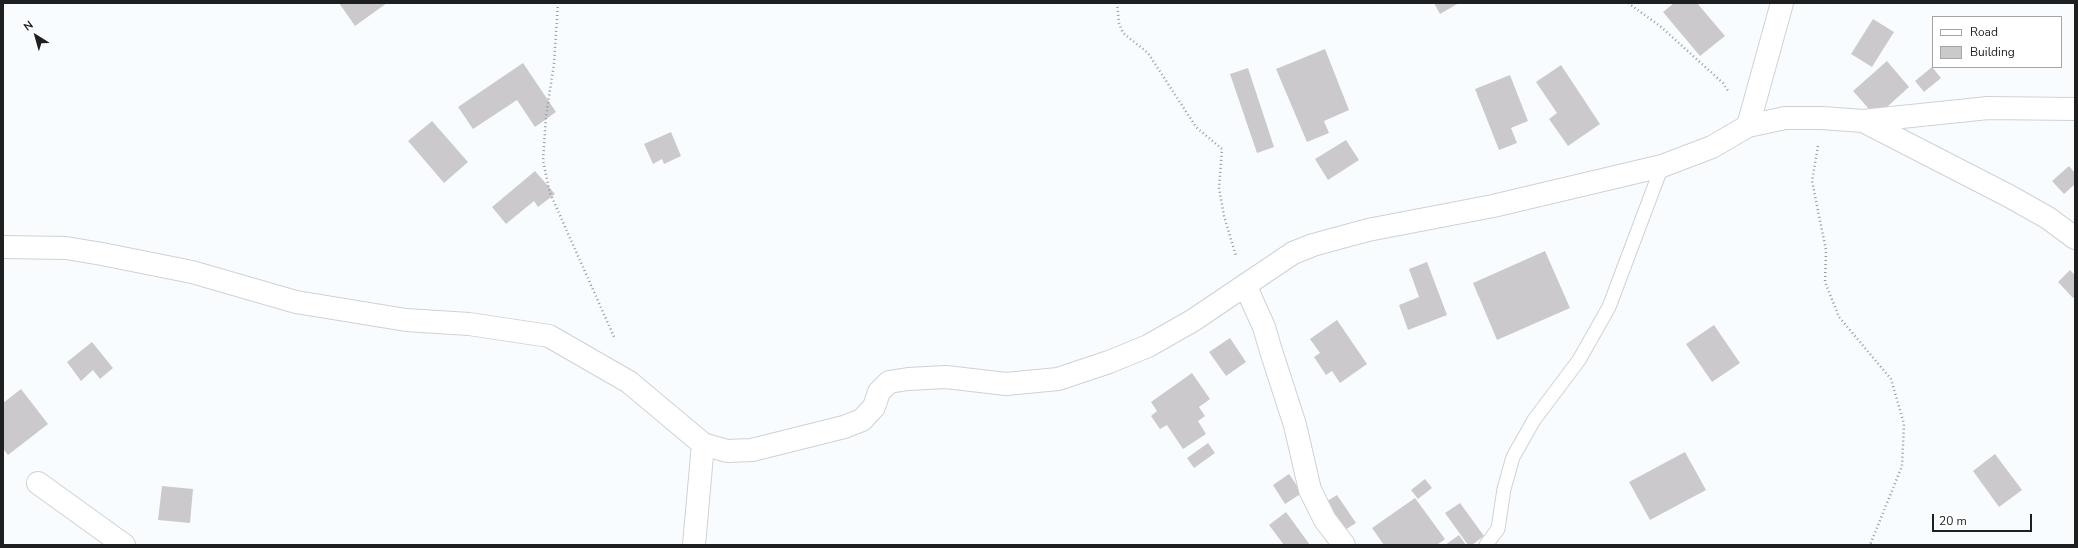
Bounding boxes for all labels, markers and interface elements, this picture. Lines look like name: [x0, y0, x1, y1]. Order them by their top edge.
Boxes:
north arrow: [16, 16, 56, 56]
legend: [1932, 16, 2062, 68]
text: N: [21, 18, 36, 34]
text: Road: [1970, 24, 1998, 40]
text: Building: [1970, 44, 2015, 60]
scale bar: [1934, 506, 2034, 532]
text: 20 m: [1939, 513, 1967, 529]

